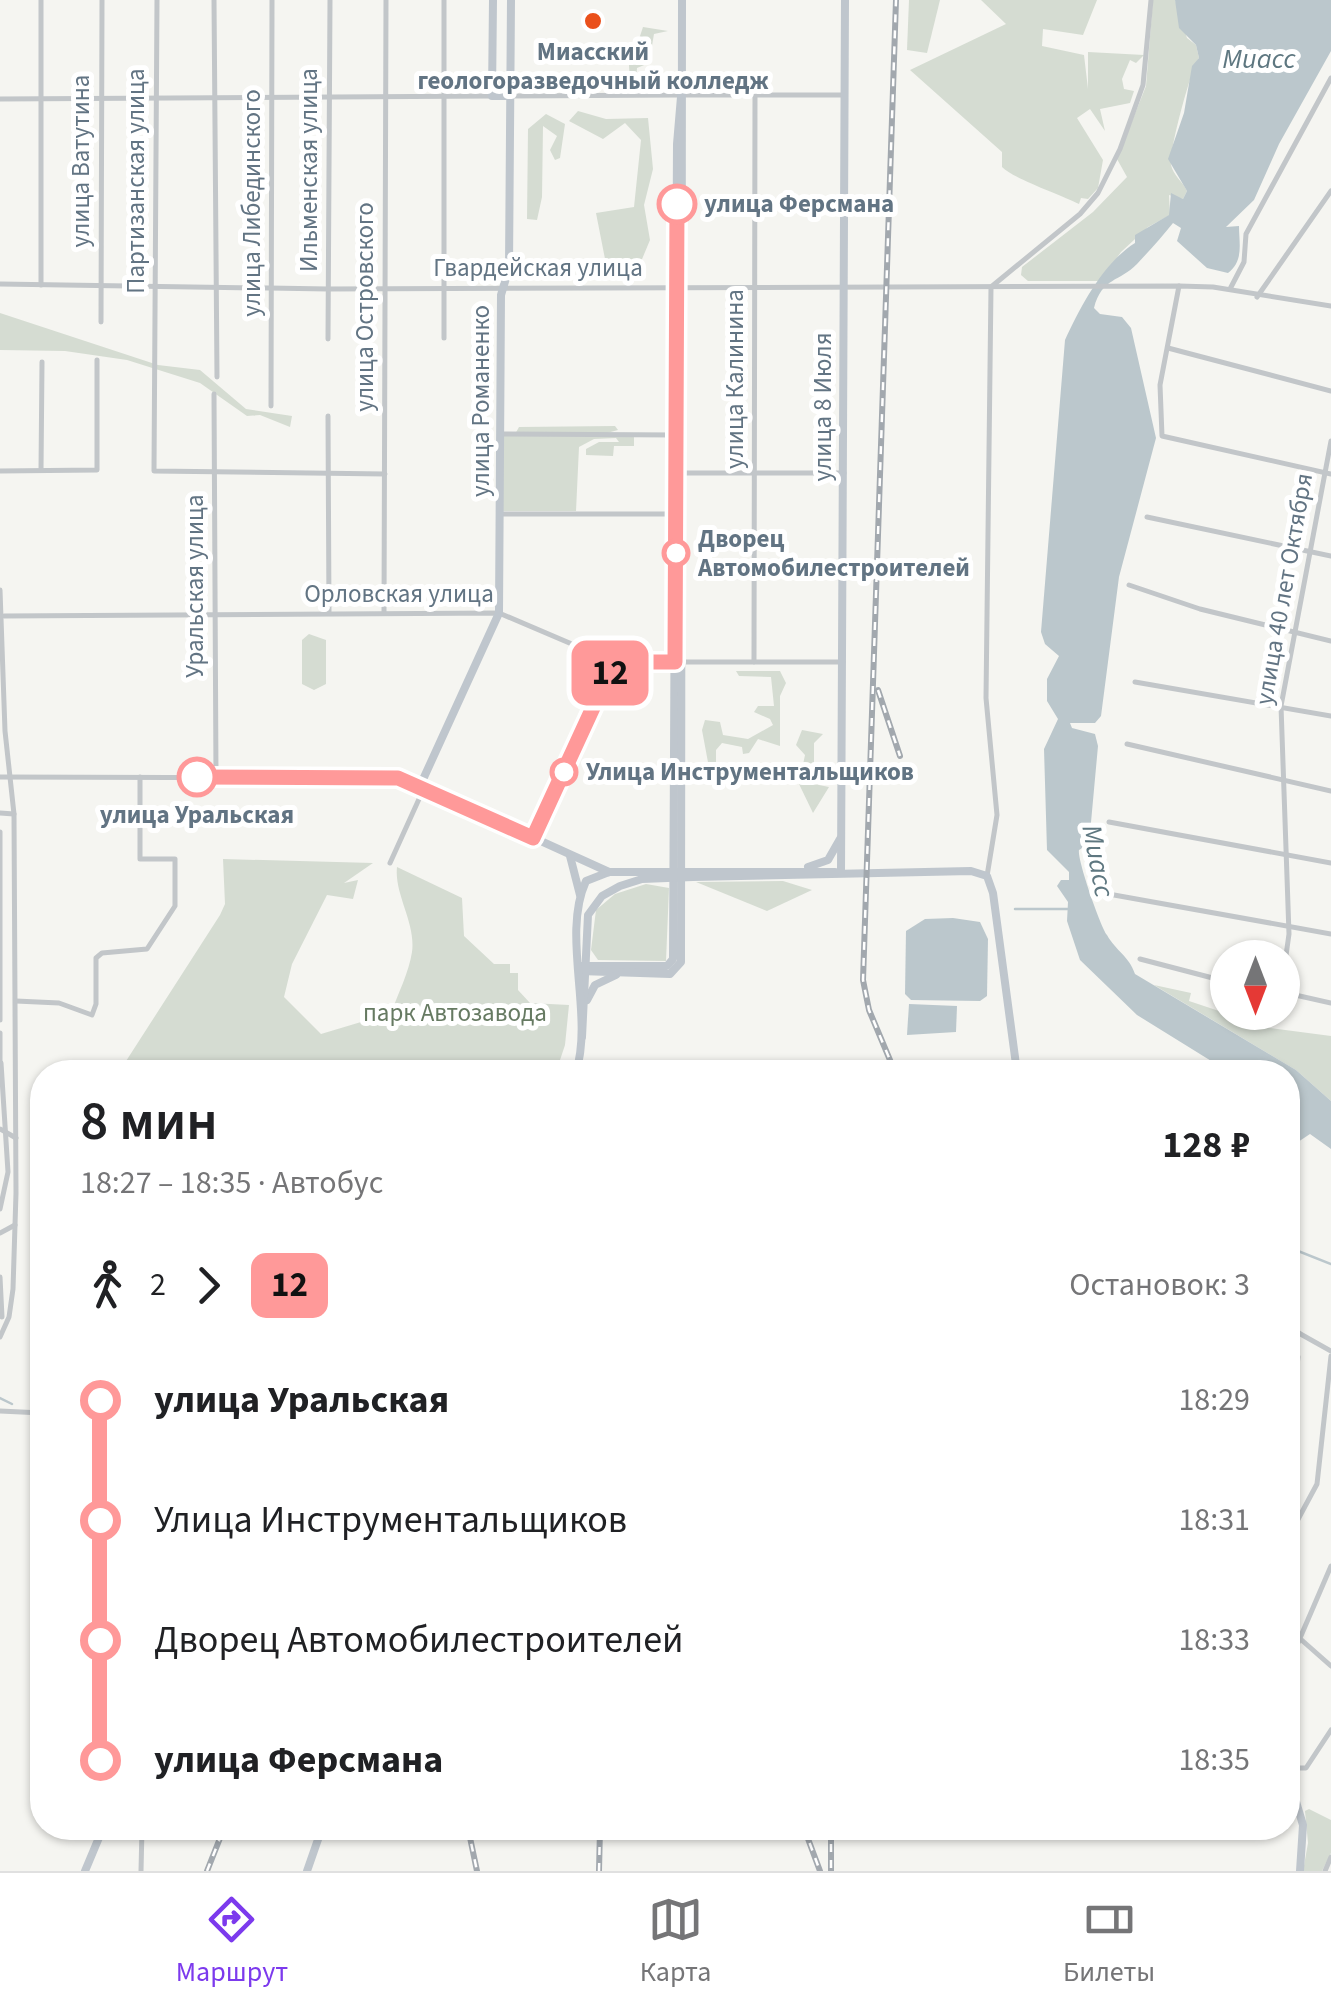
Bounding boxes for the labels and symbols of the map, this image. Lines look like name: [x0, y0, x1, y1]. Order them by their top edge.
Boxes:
marker: Миасский геологоразведочный колледж: [582, 10, 604, 32]
place label: Миасский геологоразведочный колледж: [417, 34, 769, 99]
water label: Миасс: [1222, 39, 1296, 79]
street label: Партизанская улица: [118, 68, 154, 294]
street label: Ильменская улица: [291, 68, 327, 272]
street label: улица Ватутина: [63, 75, 99, 247]
street label: улица Либединского: [234, 89, 270, 317]
marker: улица Ферсмана: [658, 185, 696, 223]
place label: улица Ферсмана: [704, 186, 894, 222]
street label: улица Островского: [347, 202, 383, 412]
street label: Гвардейская улица: [433, 250, 643, 286]
street label: улица Калинина: [717, 289, 753, 469]
street label: улица Романенко: [463, 305, 499, 497]
street label: улица 8 Июля: [805, 332, 841, 482]
street label: улица 40 лет Октября: [1246, 470, 1322, 708]
street label: Уральская улица: [177, 494, 213, 678]
place label: Дворец Автомобилестроителей: [697, 521, 970, 586]
marker: Дворец Автомобилестроителей: [663, 540, 689, 566]
street label: Орловская улица: [304, 576, 494, 612]
line badge: 12: [565, 640, 655, 706]
place label: Улица Инструментальщиков: [586, 754, 914, 790]
marker: улица Уральская: [178, 758, 216, 796]
marker: Улица Инструментальщиков: [551, 759, 577, 785]
place label: улица Уральская: [100, 797, 294, 833]
water label: Миасс: [1071, 821, 1125, 902]
north arrow: [1210, 940, 1300, 1030]
park label: парк Автозавода: [363, 995, 547, 1031]

